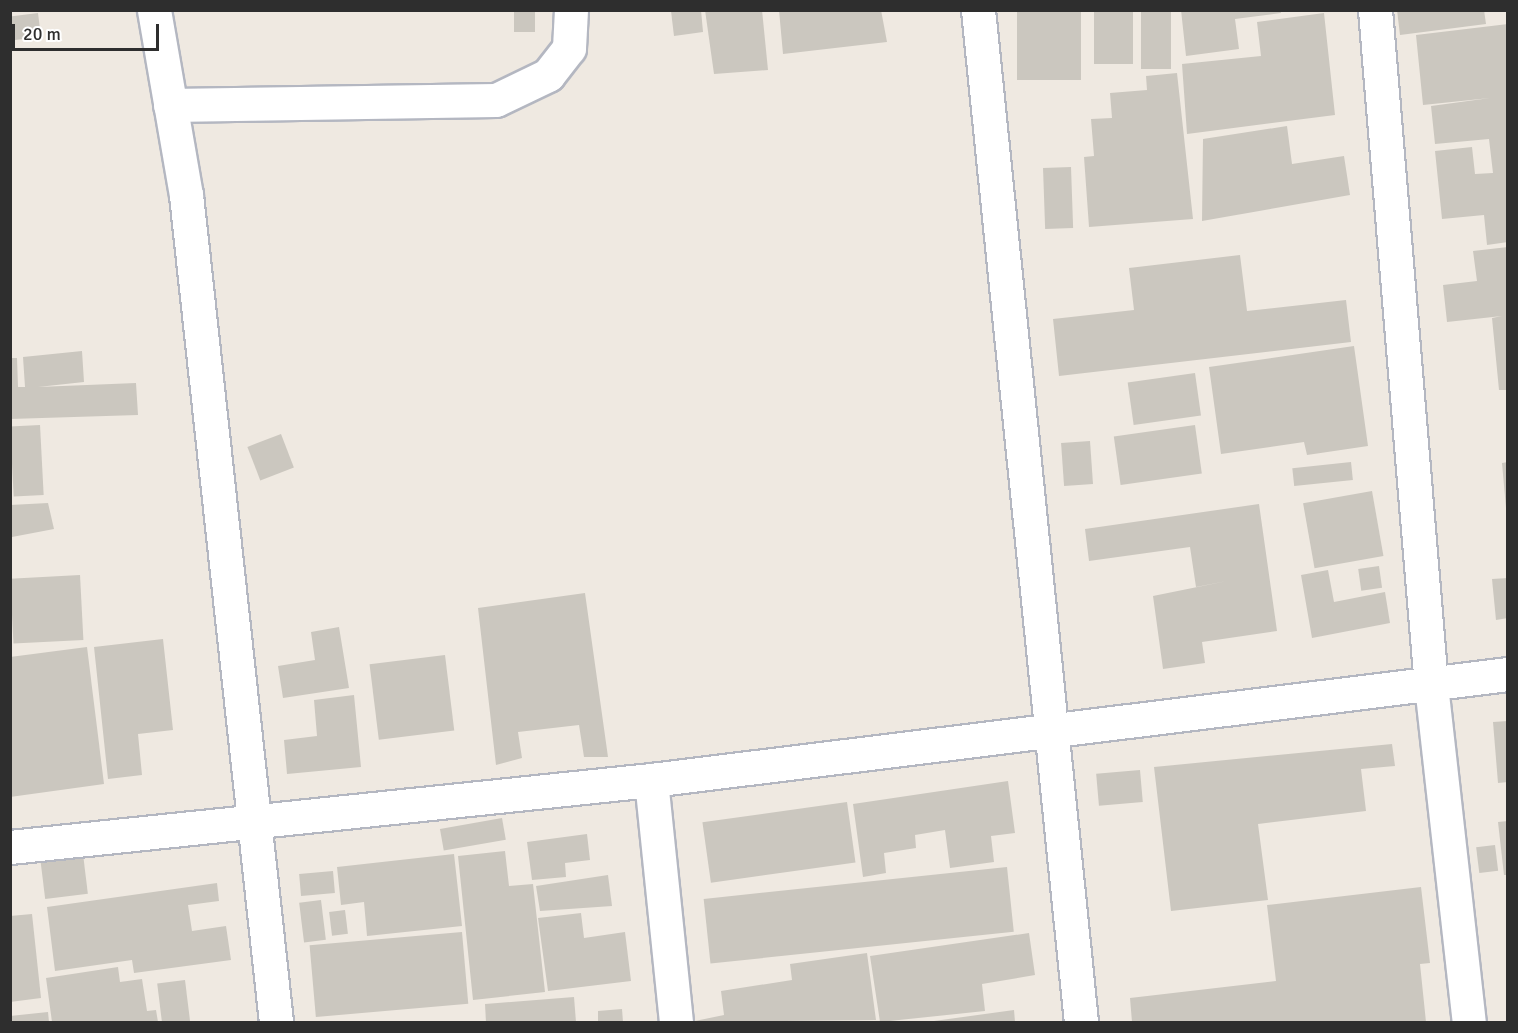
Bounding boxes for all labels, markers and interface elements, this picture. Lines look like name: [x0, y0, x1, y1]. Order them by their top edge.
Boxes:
scale bar: [15, 12, 162, 50]
text: 20 m: [23, 23, 61, 45]

